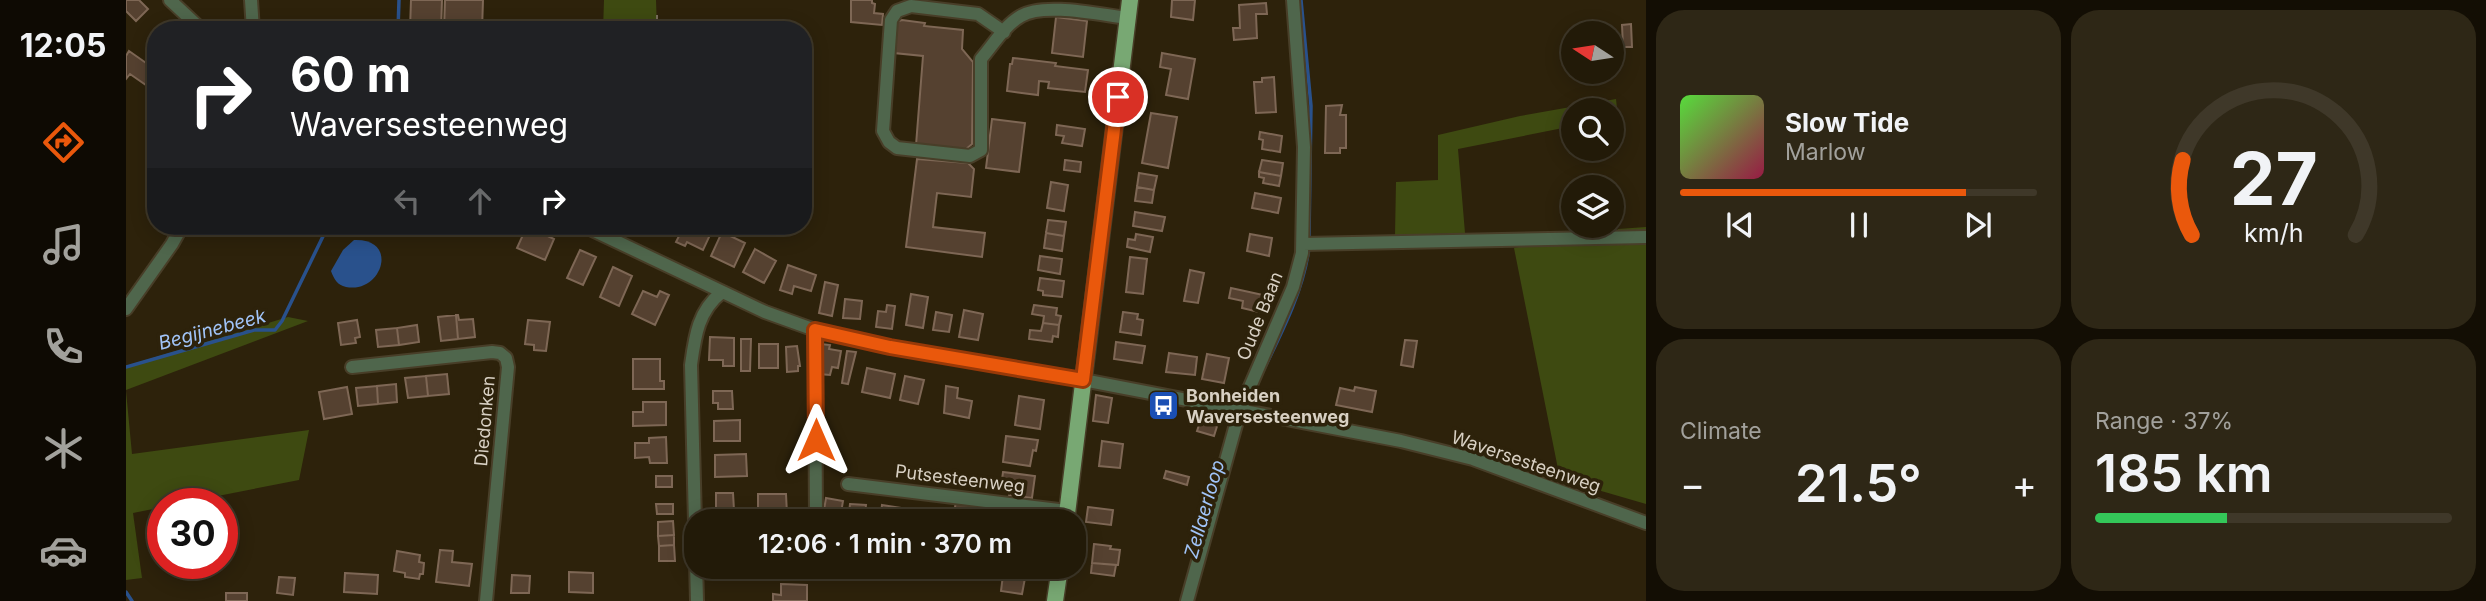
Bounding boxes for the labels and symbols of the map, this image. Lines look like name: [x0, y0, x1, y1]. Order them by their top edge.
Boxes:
north arrow: [1561, 21, 1624, 84]
pin: [1088, 67, 1148, 127]
street label: Oude Baan: [1232, 268, 1287, 363]
water label: Begijnebeek: [156, 304, 269, 355]
street label: Diedonken: [470, 375, 499, 467]
place label: Bonheiden Waversesteenweg: [1186, 385, 1349, 427]
bus stop icon: Bonheiden Waversesteenweg: [1146, 389, 1180, 423]
position arrow: [779, 403, 853, 477]
street label: Waversesteenweg: [1449, 426, 1604, 497]
water label: Zellaerloop: [1179, 457, 1229, 561]
street label: Putsesteenweg: [894, 460, 1026, 497]
speed limit sign: 30: [147, 488, 238, 579]

